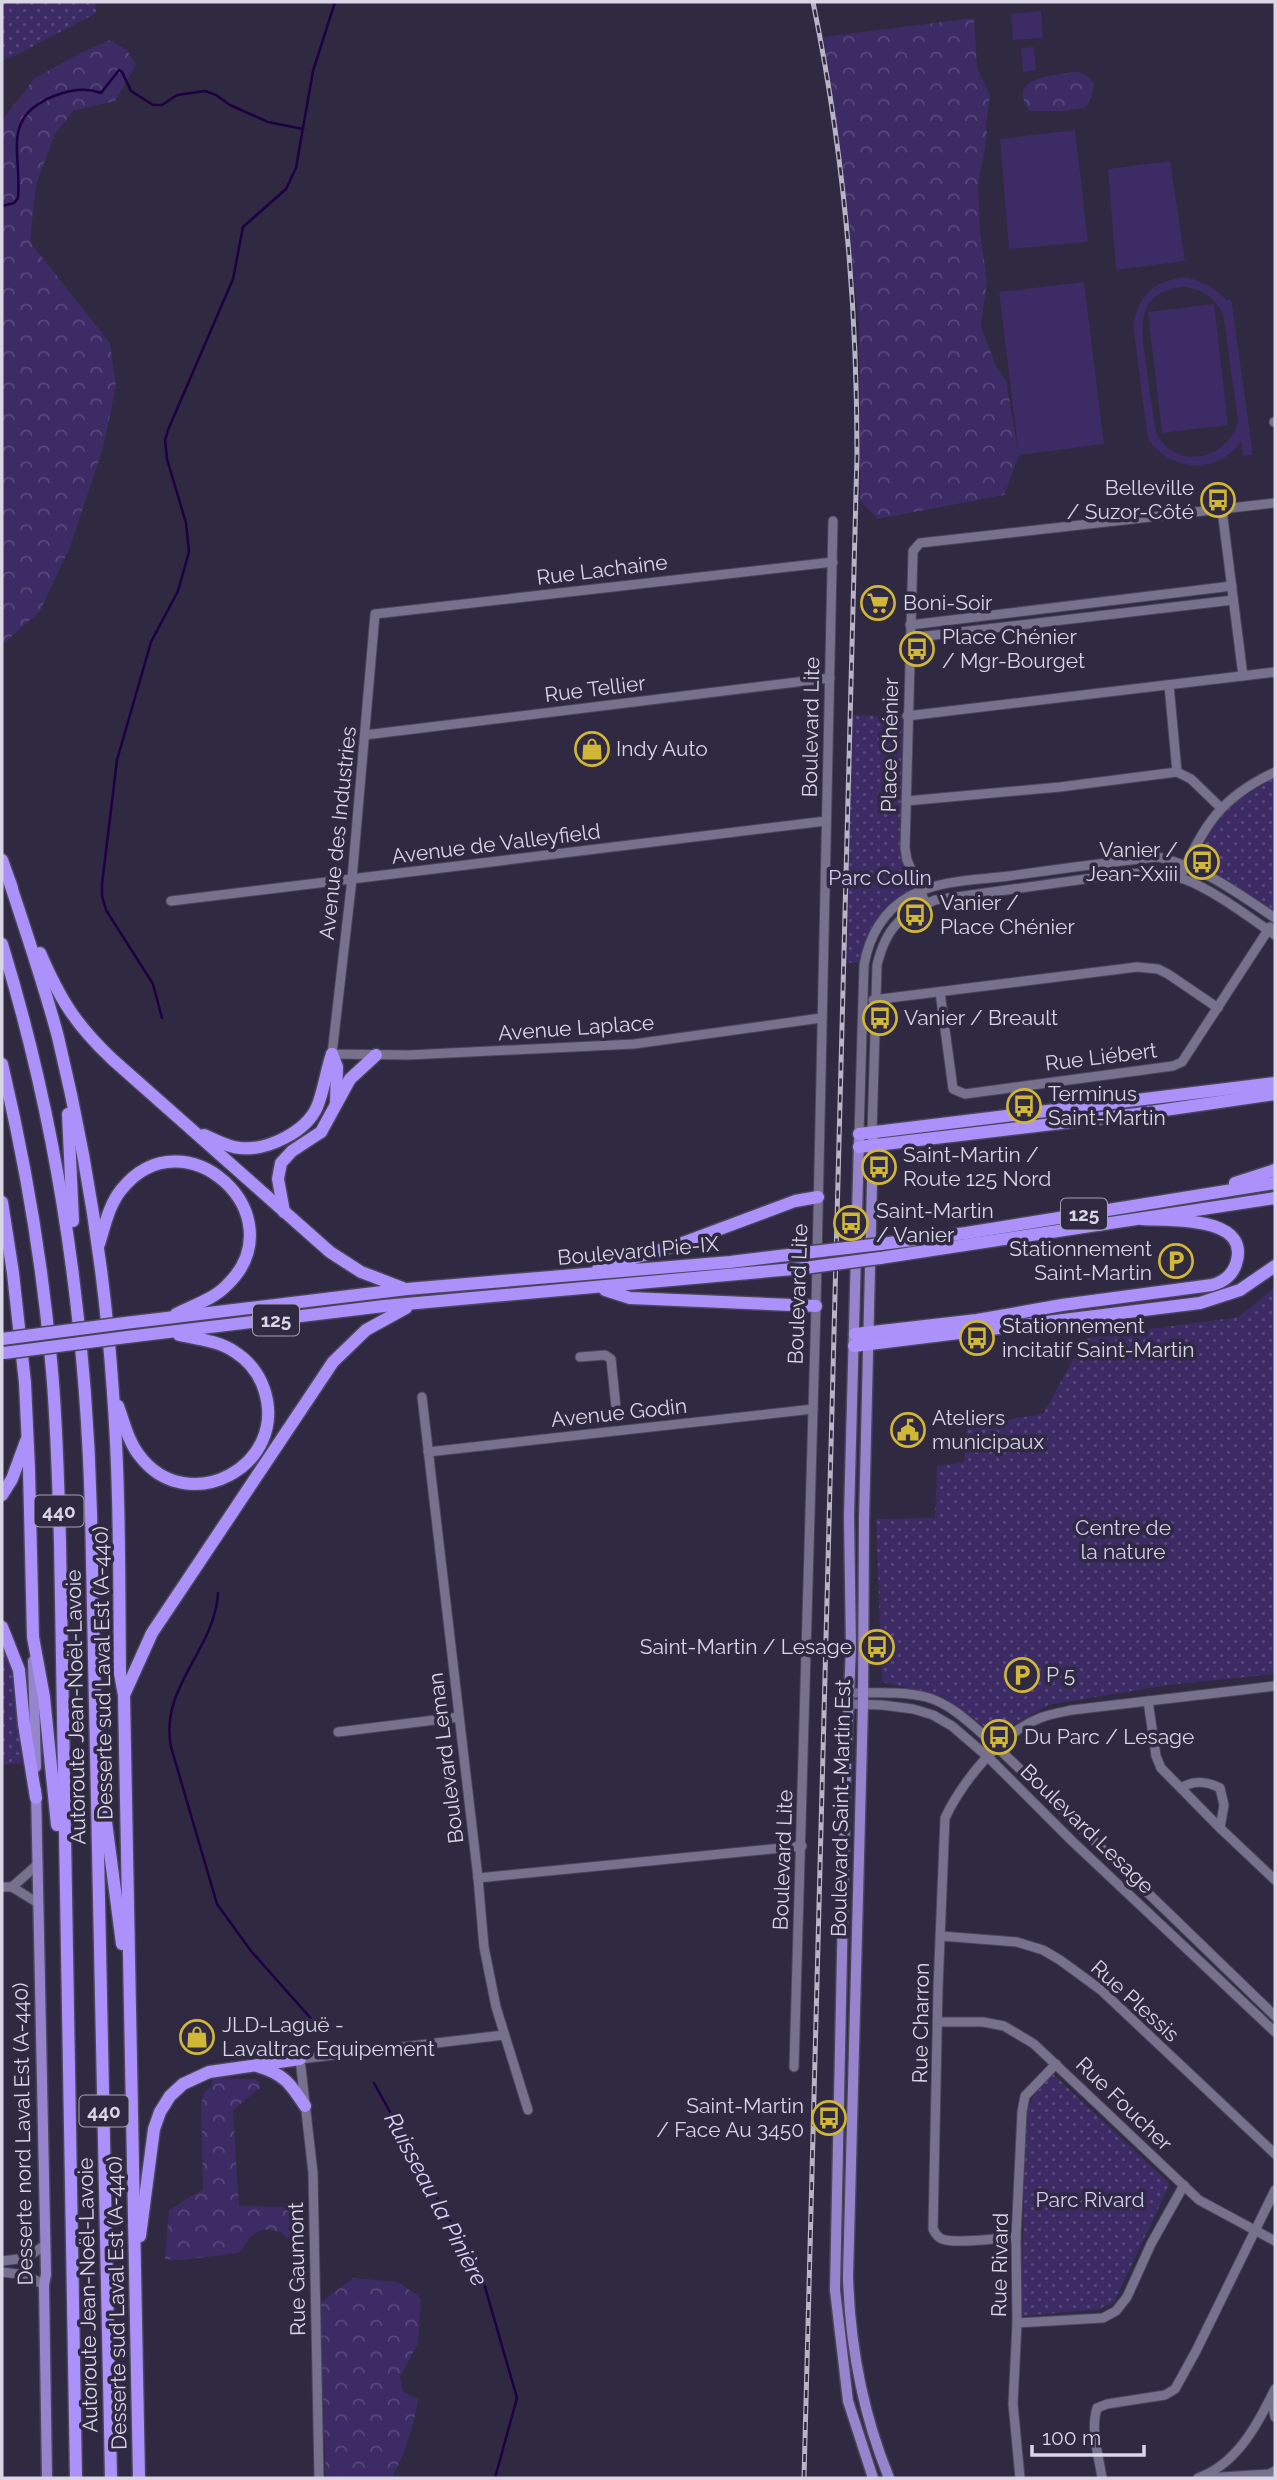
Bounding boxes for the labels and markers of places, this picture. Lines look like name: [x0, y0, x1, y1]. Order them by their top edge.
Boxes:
place label: Belleville / Suzor-Côté: [1067, 475, 1194, 524]
bus stop icon: Belleville / Suzor-Côté: [1199, 481, 1237, 519]
supermarket icon: Boni-Soir: [859, 584, 897, 622]
place label: Boni-Soir: [903, 590, 993, 615]
place label: Place Chénier / Mgr-Bourget: [942, 624, 1085, 673]
bus stop icon: Place Chénier / Mgr-Bourget: [898, 630, 936, 668]
shop icon: Indy Auto: [573, 730, 611, 768]
place label: Indy Auto: [616, 736, 708, 761]
place label: Vanier / Jean-Xxiii: [1086, 837, 1178, 886]
bus stop icon: Vanier / Jean-Xxiii: [1183, 843, 1221, 881]
place label: Vanier / Place Chénier: [940, 890, 1075, 939]
bus stop icon: Vanier / Place Chénier: [896, 896, 934, 934]
bus stop icon: Vanier / Breault: [861, 999, 899, 1037]
place label: Vanier / Breault: [904, 1005, 1058, 1030]
place label: Terminus Saint-Martin: [1048, 1081, 1166, 1130]
bus stop icon: Terminus Saint-Martin: [1005, 1087, 1043, 1125]
place label: Saint-Martin / Route 125 Nord: [903, 1142, 1051, 1191]
bus stop icon: Saint-Martin / Route 125 Nord: [860, 1148, 898, 1186]
place label: Saint-Martin / Vanier: [876, 1198, 994, 1247]
bus stop icon: Saint-Martin / Vanier: [832, 1204, 870, 1242]
place label: Stationnement Saint-Martin: [1009, 1236, 1152, 1285]
parking icon: Stationnement Saint-Martin: [1157, 1242, 1195, 1280]
place label: Stationnement incitatif Saint-Martin: [1002, 1313, 1195, 1362]
bus stop icon: Stationnement incitatif Saint-Martin: [958, 1319, 996, 1357]
place label: Ateliers municipaux: [932, 1405, 1045, 1454]
public building icon: Ateliers municipaux: [889, 1411, 927, 1449]
bus stop icon: Saint-Martin / Lesage: [858, 1628, 896, 1666]
place label: Saint-Martin / Lesage: [640, 1634, 852, 1659]
parking icon: P 5: [1003, 1656, 1041, 1694]
place label: P 5: [1046, 1662, 1075, 1687]
bus stop icon: Du Parc / Lesage: [980, 1718, 1018, 1756]
place label: Du Parc / Lesage: [1024, 1724, 1194, 1749]
place label: JLD-Laguë - Lavaltrac Equipement: [222, 2012, 435, 2061]
shop icon: JLD-Laguë - Lavaltrac Equipement: [178, 2018, 216, 2056]
place label: Saint-Martin / Face Au 3450: [656, 2093, 804, 2142]
bus stop icon: Saint-Martin / Face Au 3450: [810, 2099, 848, 2137]

